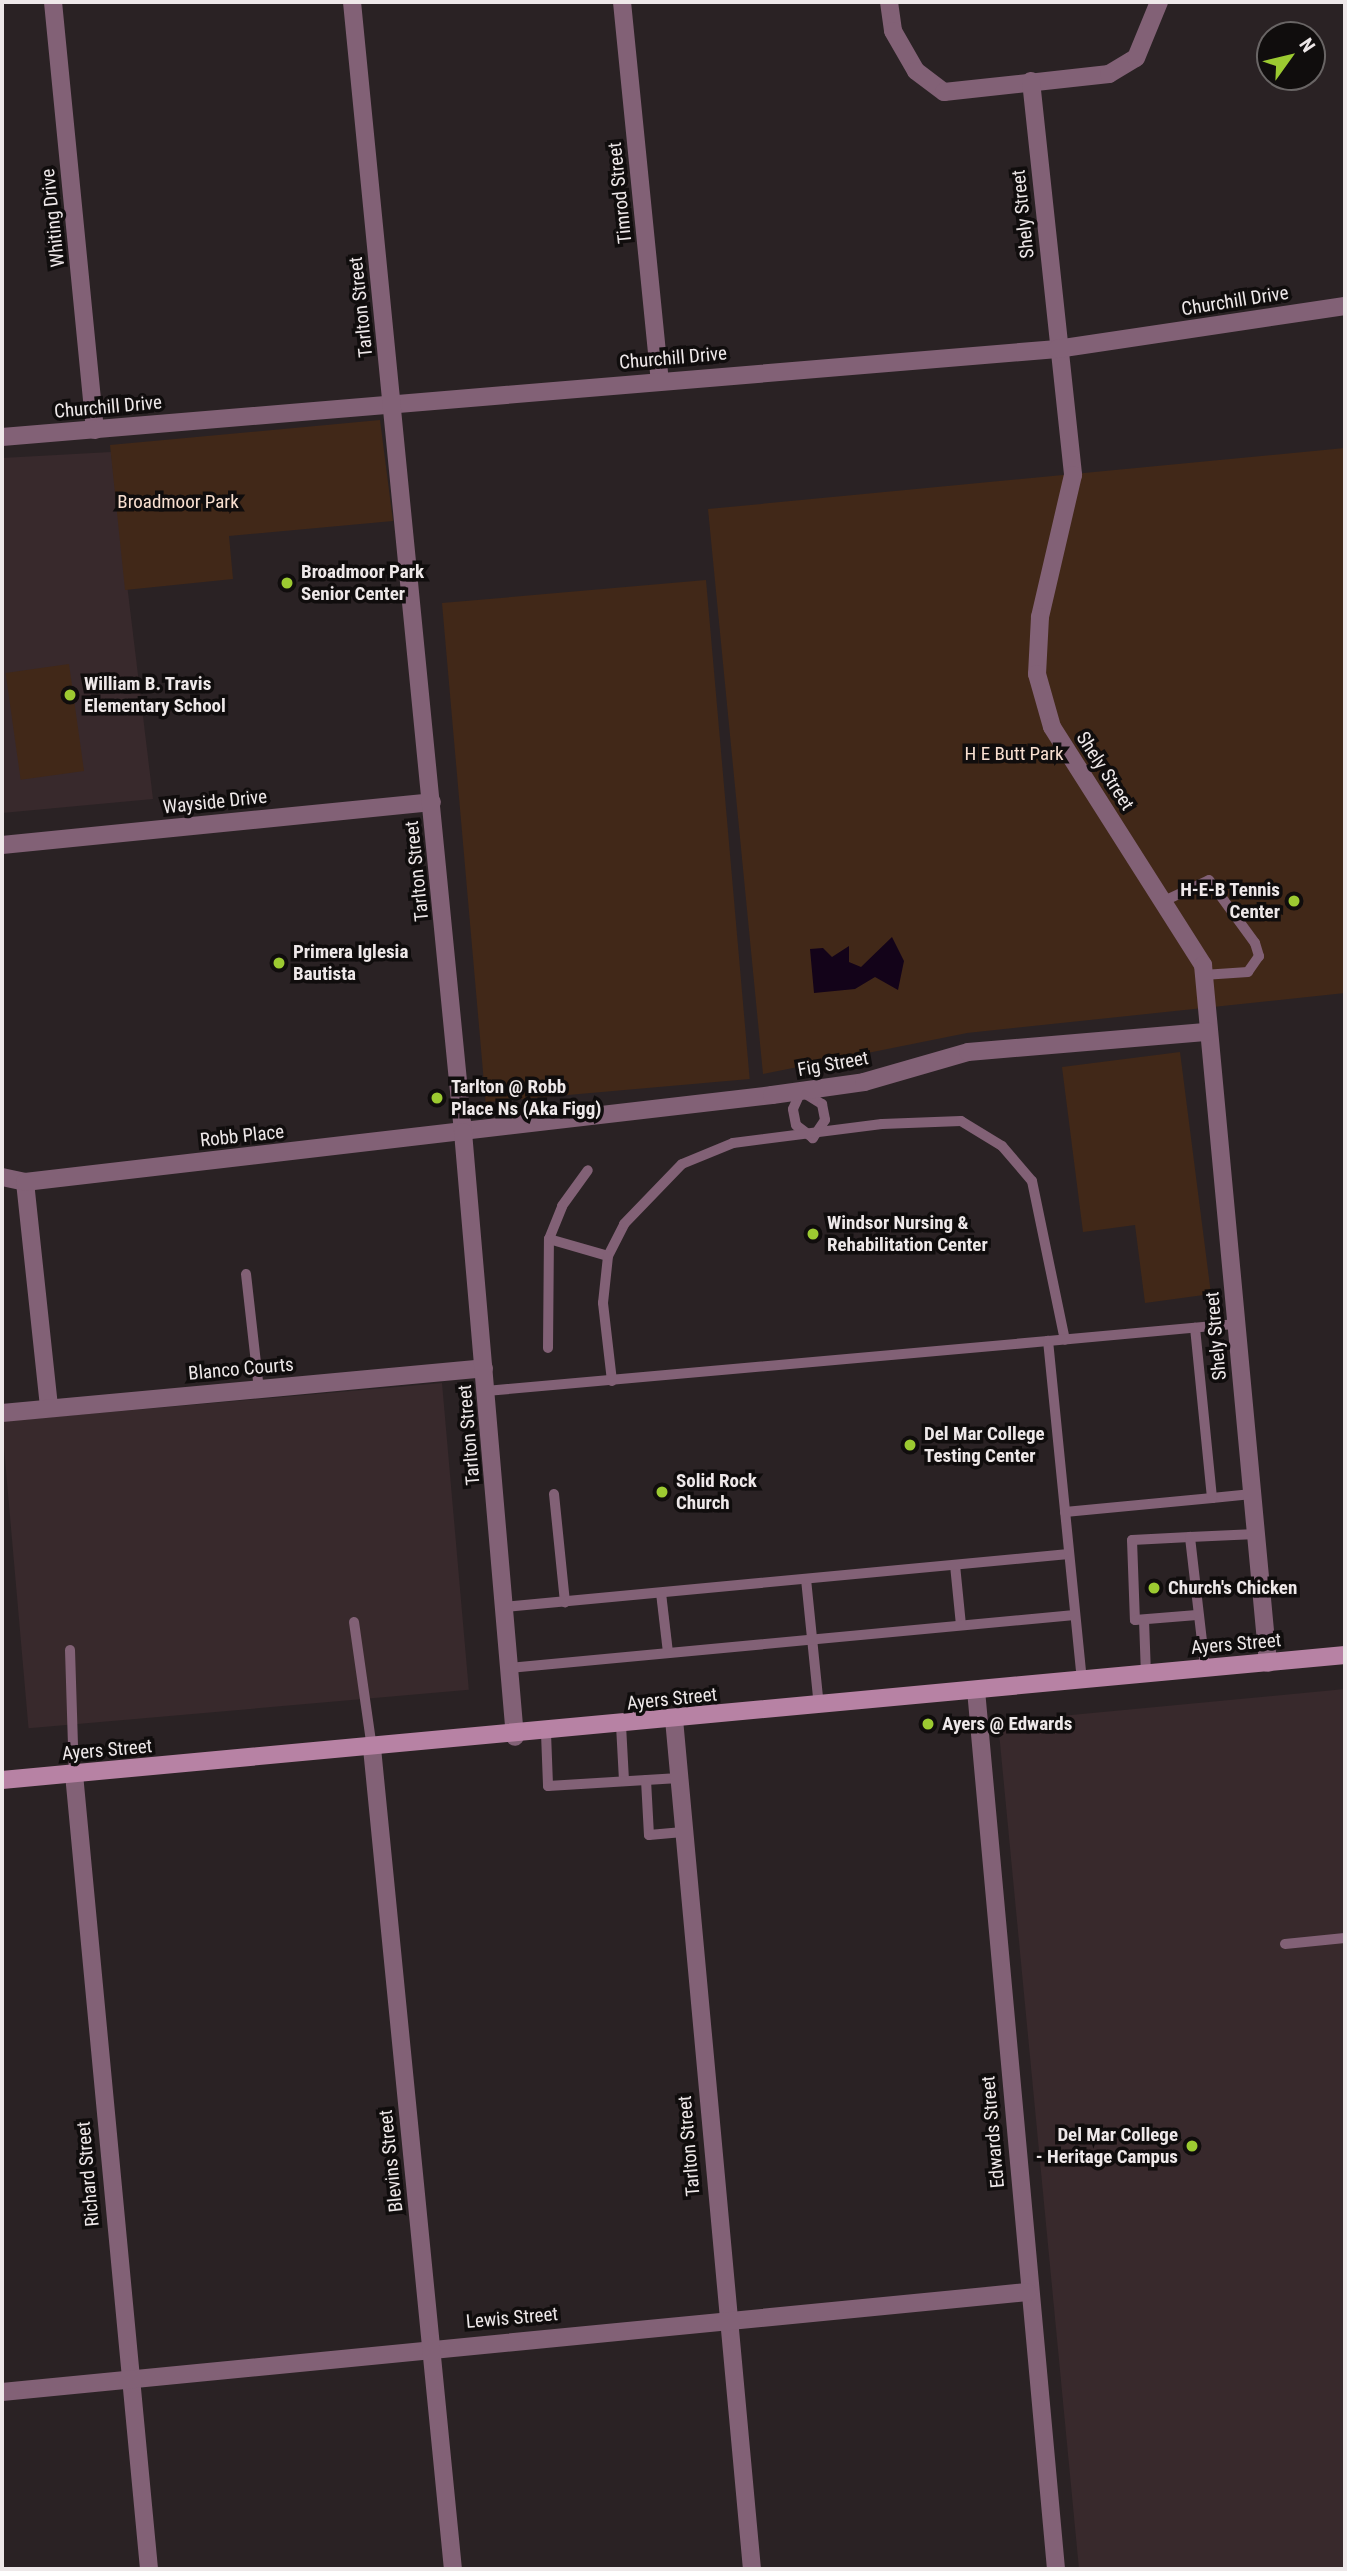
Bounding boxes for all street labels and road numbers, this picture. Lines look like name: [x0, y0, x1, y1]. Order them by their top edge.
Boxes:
street label: Timrod Street: [603, 141, 637, 245]
street label: Whiting Drive: [36, 168, 70, 268]
street label: Shely Street: [1007, 169, 1039, 259]
street label: Tarlton Street: [344, 256, 378, 358]
street label: Churchill Drive: [1180, 281, 1290, 321]
street label: Churchill Drive: [618, 342, 728, 374]
street label: Churchill Drive: [53, 391, 163, 423]
street label: Shely Street: [1071, 727, 1139, 815]
street label: Wayside Drive: [162, 785, 268, 819]
street label: Tarlton Street: [400, 820, 434, 922]
street label: Fig Street: [796, 1047, 870, 1081]
street label: Robb Place: [199, 1120, 285, 1152]
street label: Shely Street: [1201, 1291, 1231, 1381]
street label: Blanco Courts: [187, 1353, 295, 1385]
street label: Tarlton Street: [453, 1384, 485, 1486]
street label: Ayers Street: [1190, 1629, 1282, 1659]
street label: Ayers Street: [626, 1683, 718, 1715]
street label: Ayers Street: [61, 1735, 153, 1765]
street label: Edwards Street: [977, 2075, 1009, 2189]
street label: Tarlton Street: [673, 2095, 705, 2197]
street label: Blevins Street: [374, 2109, 408, 2213]
street label: Richard Street: [72, 2120, 104, 2228]
street label: Lewis Street: [465, 2303, 559, 2333]

